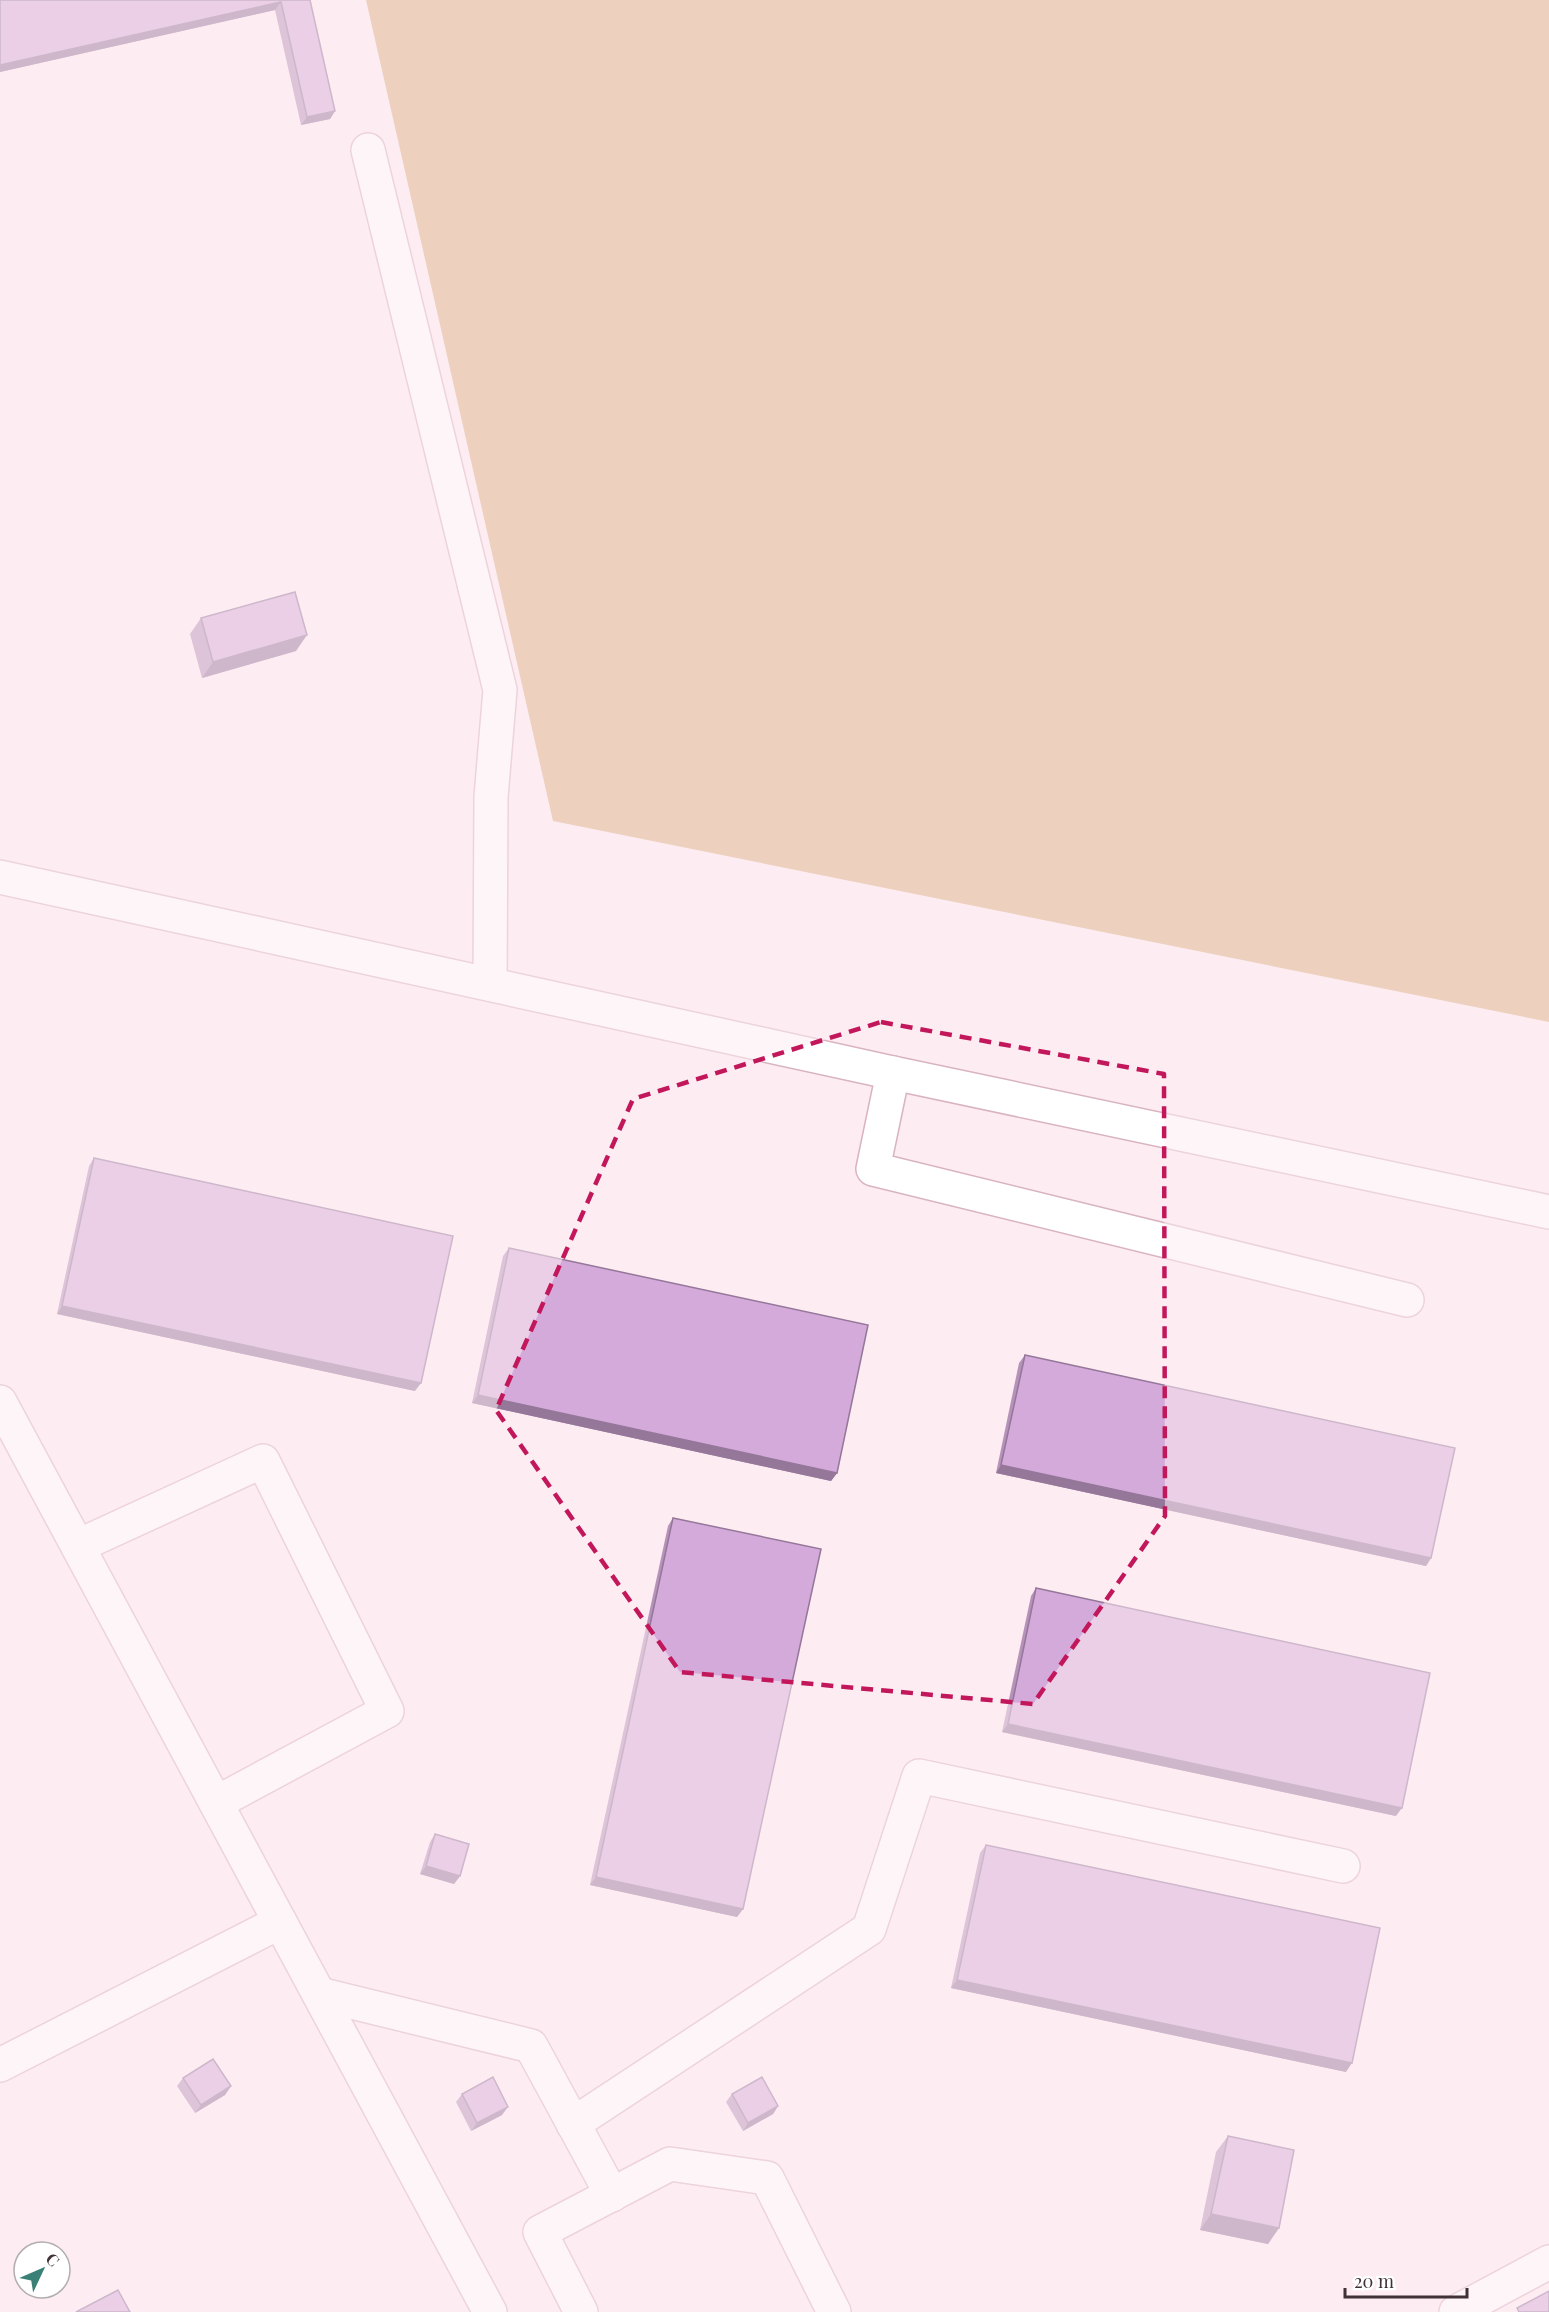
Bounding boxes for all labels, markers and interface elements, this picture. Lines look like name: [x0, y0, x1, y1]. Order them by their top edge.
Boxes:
north arrow: [12, 2240, 72, 2300]
text: С: [42, 2248, 65, 2271]
scale bar: [1345, 2261, 1466, 2299]
text: 20 m: [1354, 2269, 1394, 2293]

